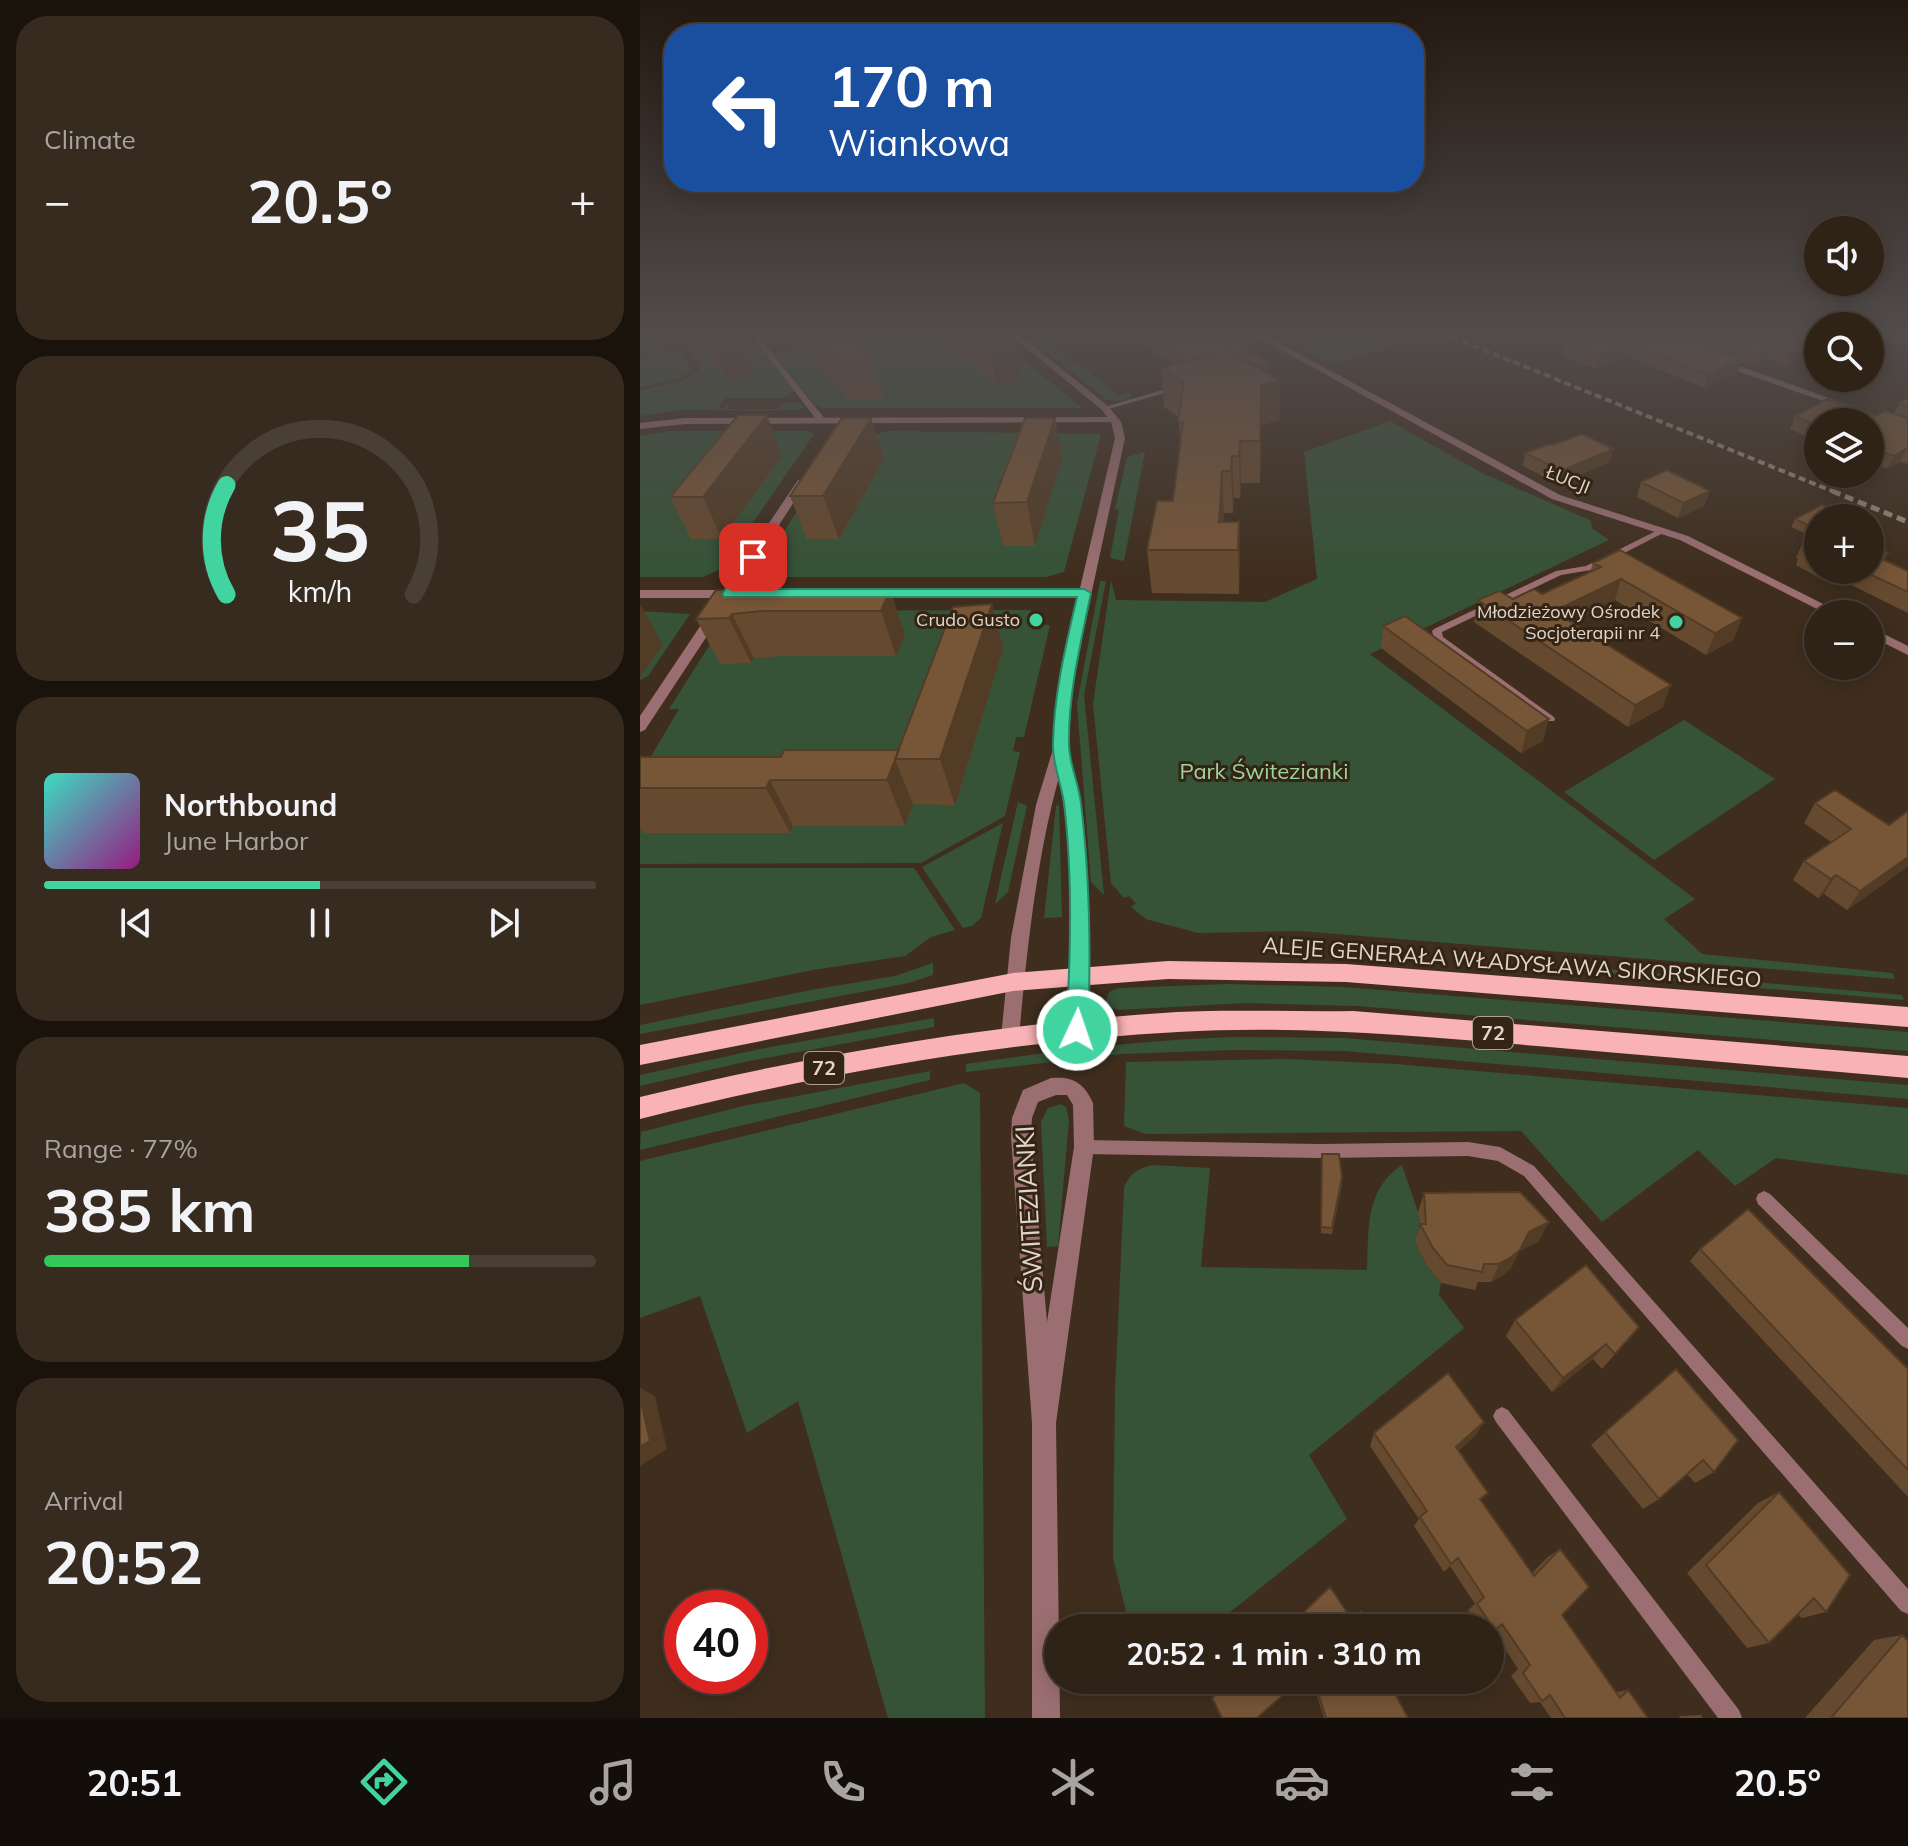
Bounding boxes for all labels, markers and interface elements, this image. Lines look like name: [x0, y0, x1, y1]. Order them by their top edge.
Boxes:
text: 170 m: [828, 51, 995, 121]
icon: left: [696, 56, 800, 160]
text: Wiankowa: [828, 120, 1010, 165]
text: Climate: [44, 123, 136, 156]
text: 20.5°: [247, 163, 393, 238]
text: −: [44, 173, 70, 228]
text: +: [570, 173, 596, 228]
map controls: [1804, 216, 1884, 680]
button: sound: [1804, 216, 1884, 296]
button: search: [1804, 312, 1884, 392]
button: layers: [1804, 408, 1884, 488]
street label: ŁUCJI: [1542, 460, 1593, 499]
text: 35: [270, 476, 370, 581]
button: +: [1804, 504, 1884, 584]
pin: [719, 523, 787, 591]
icon: arrive: [731, 535, 775, 579]
text: km/h: [288, 573, 352, 609]
place label: Młodzieżowy Ośrodek Socjoterapii nr 4: [1477, 600, 1661, 644]
button: −: [1804, 600, 1884, 680]
place label: Crudo Gusto: [916, 608, 1020, 631]
marker: Crudo Gusto: [1027, 611, 1045, 629]
marker: Młodzieżowy Ośrodek Socjoterapii nr 4: [1667, 613, 1685, 631]
park label: Park Świtezianki: [1180, 757, 1348, 785]
text: Northbound: [164, 786, 337, 824]
text: June Harbor: [164, 824, 309, 857]
icon: previous: [114, 901, 158, 945]
icon: pause: [298, 901, 342, 945]
icon: next: [482, 901, 526, 945]
street label: ALEJE GENERAŁA WŁADYSŁAWA SIKORSKIEGO: [1262, 931, 1762, 993]
position arrow: [1035, 988, 1119, 1072]
road number: 72: [1473, 1017, 1513, 1049]
road number: 72: [804, 1052, 844, 1084]
street label: ŚWITEZIANKI: [1008, 1125, 1049, 1293]
text: Range · 77%: [44, 1132, 198, 1165]
text: 385 km: [44, 1172, 256, 1247]
text: Arrival: [44, 1484, 124, 1517]
text: 20:52: [44, 1524, 203, 1599]
speed limit sign: 40: [664, 1590, 768, 1694]
text: 20:52 · 1 min · 310 m: [1126, 1635, 1422, 1673]
icon: directions: [356, 1754, 412, 1810]
icon: music: [585, 1754, 641, 1810]
icon: phone: [815, 1754, 871, 1810]
icon: climate: [1045, 1754, 1101, 1810]
icon: car: [1274, 1754, 1330, 1810]
icon: filters: [1504, 1754, 1560, 1810]
text: 20:51: [87, 1760, 182, 1805]
text: 20.5°: [1734, 1760, 1821, 1805]

